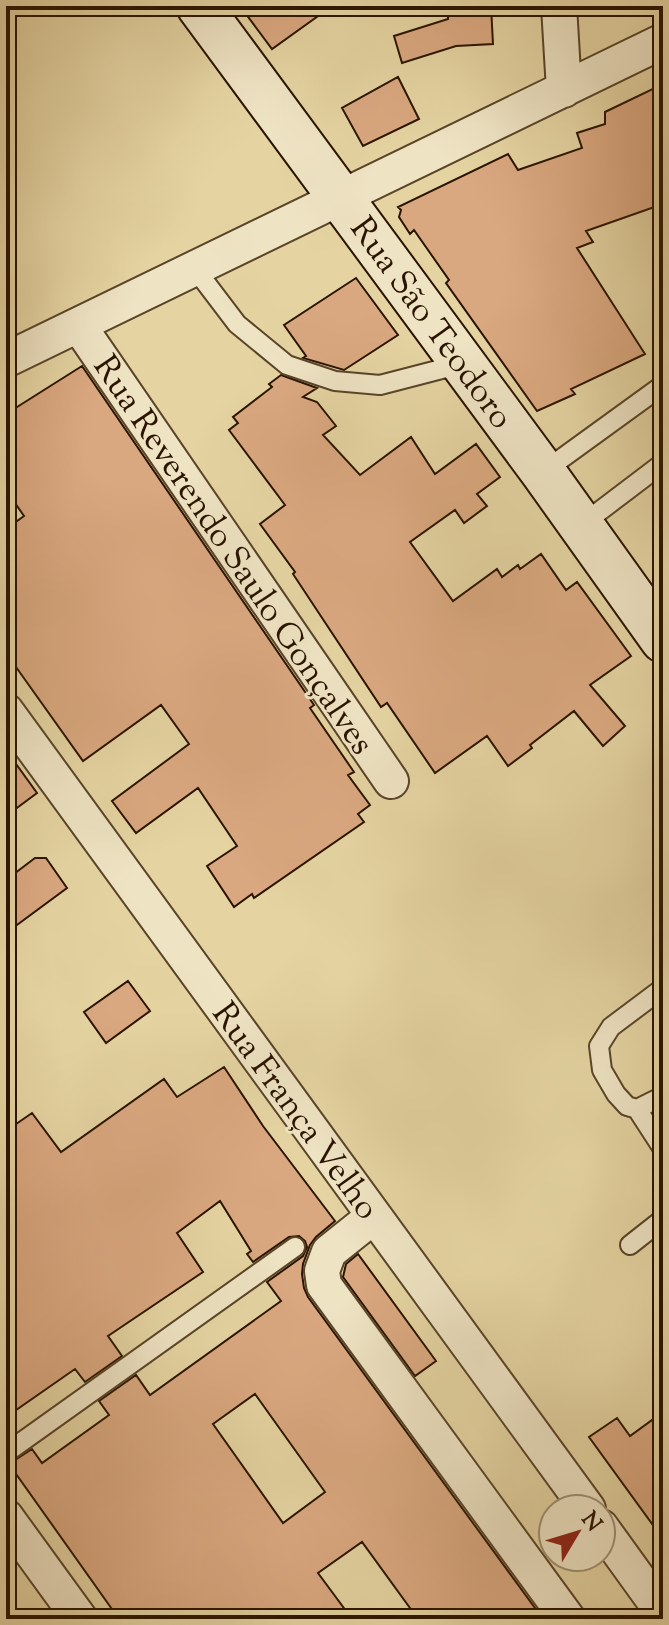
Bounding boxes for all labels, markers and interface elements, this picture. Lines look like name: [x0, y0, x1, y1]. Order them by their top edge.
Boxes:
street label: Rua São Teodoro: [336, 208, 524, 440]
street label: Rua Reverendo Saulo Gonçalves: [80, 346, 385, 766]
street label: Rua França Velho: [198, 993, 390, 1231]
north arrow: [537, 1493, 617, 1573]
text: N: [572, 1506, 609, 1540]

